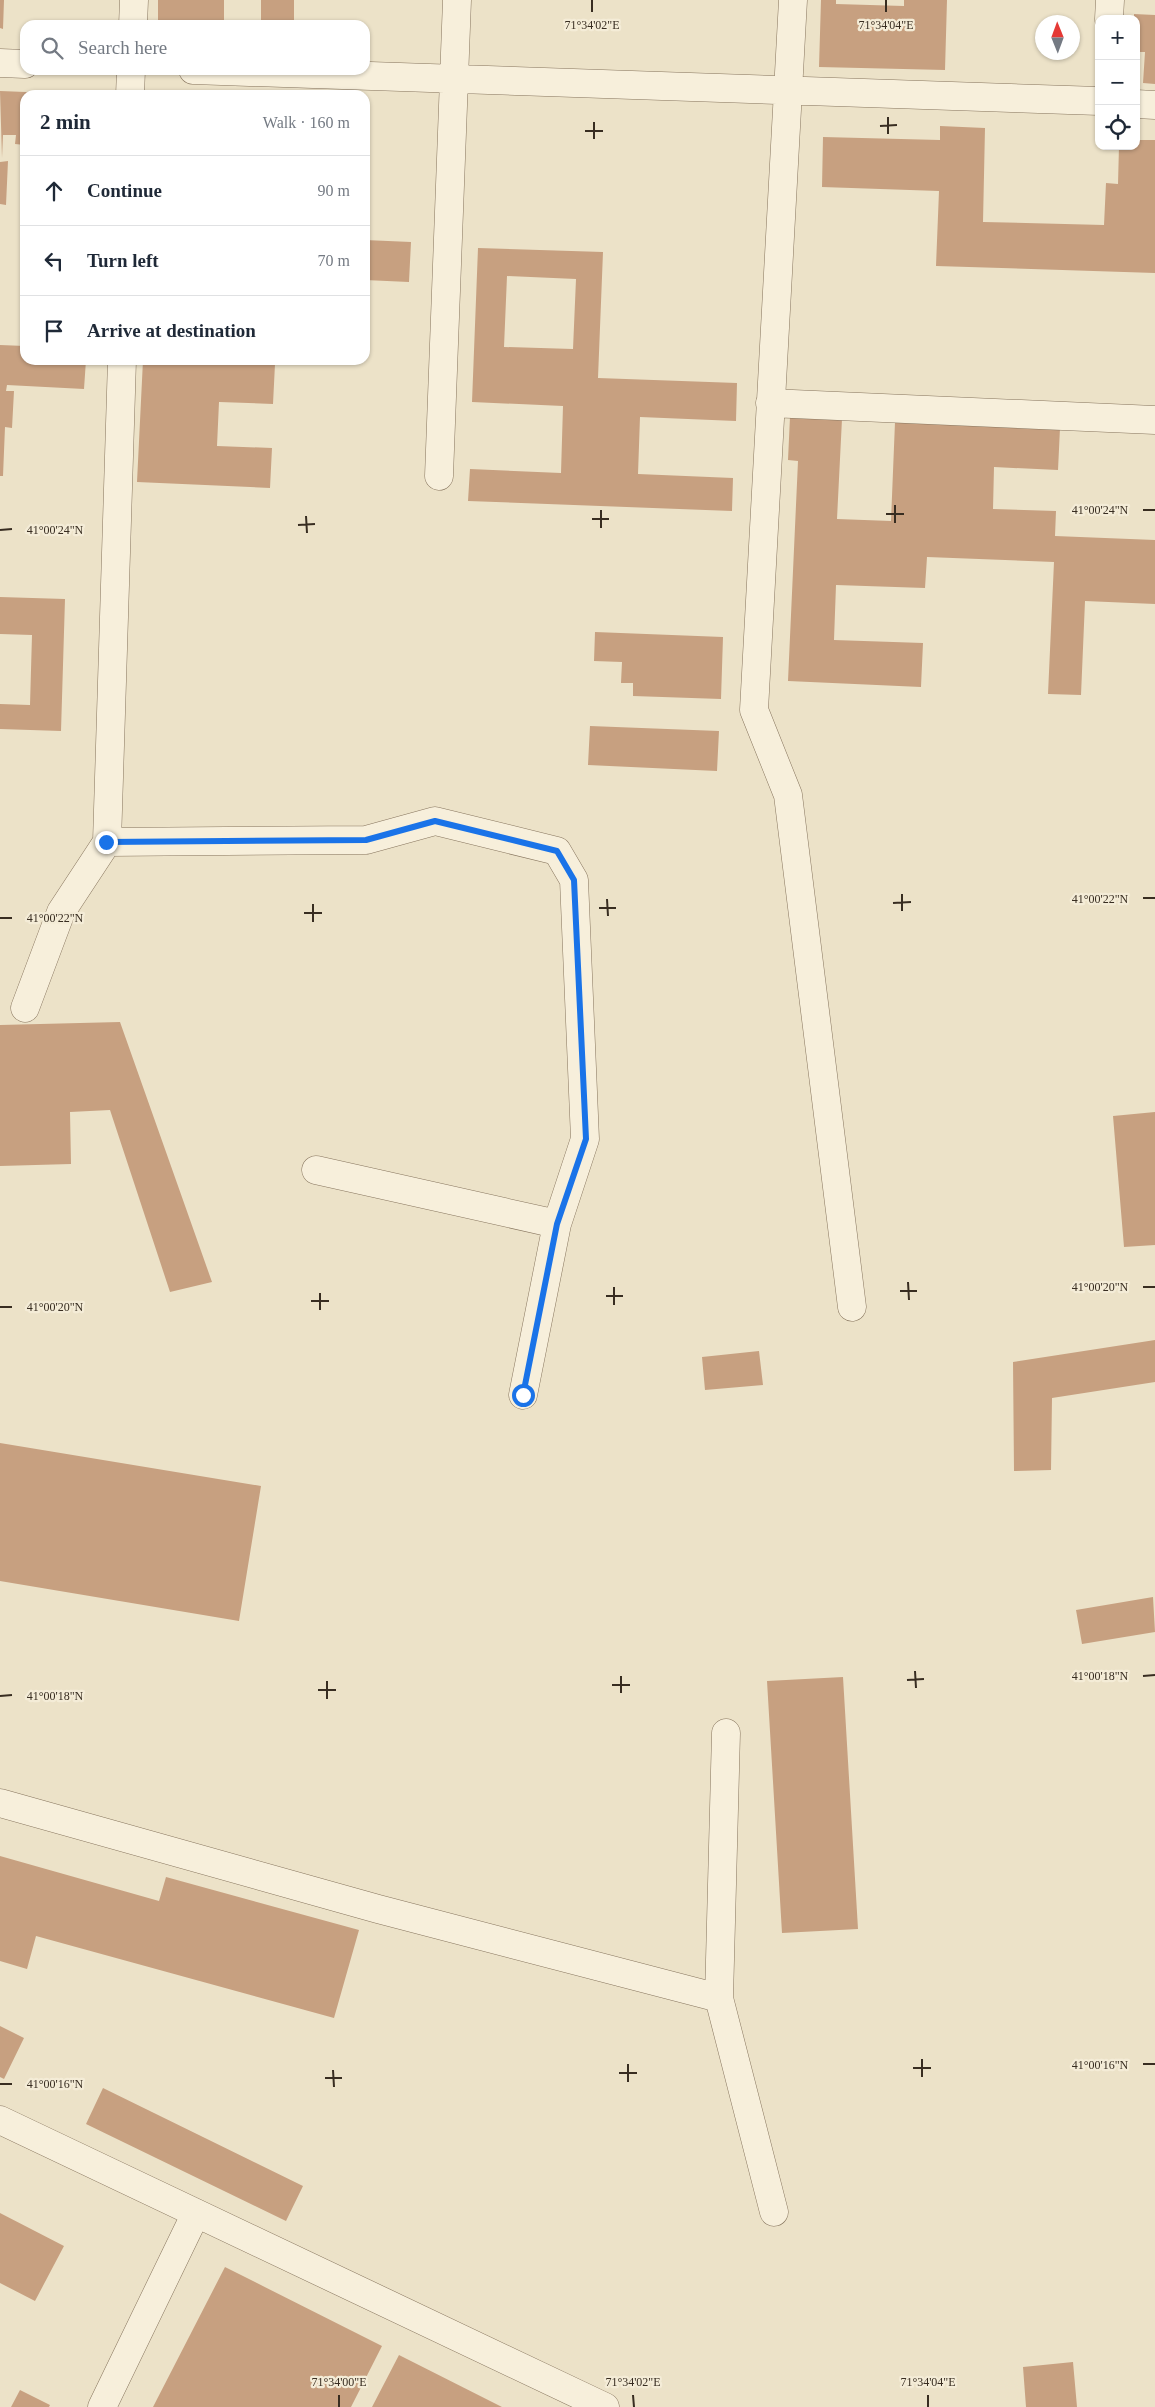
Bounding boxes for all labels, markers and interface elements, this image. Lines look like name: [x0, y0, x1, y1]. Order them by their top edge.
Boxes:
north arrow: [1035, 15, 1080, 60]
map controls: [1095, 15, 1140, 150]
button: +: [1095, 15, 1140, 60]
text: 71°34'02"E: [564, 18, 620, 32]
text: 71°34'04"E: [858, 18, 914, 32]
search box: [20, 20, 370, 75]
icon: search: [38, 34, 66, 62]
text: Search here: [78, 37, 167, 58]
button: −: [1095, 60, 1140, 105]
button: locate: [1095, 105, 1140, 150]
text: 2 min: [40, 110, 91, 134]
text: Walk · 160 m: [263, 114, 350, 131]
icon: ahead: [40, 177, 68, 205]
text: Continue: [87, 180, 162, 201]
text: 90 m: [318, 182, 350, 199]
icon: left: [40, 247, 68, 275]
text: Turn left: [87, 250, 159, 271]
text: 70 m: [318, 252, 350, 269]
icon: arrive: [40, 317, 68, 345]
text: Arrive at destination: [87, 320, 256, 341]
text: 41°00'24"N: [1072, 503, 1129, 517]
text: 41°00'24"N: [27, 523, 84, 537]
route end: [95, 831, 118, 854]
text: 41°00'22"N: [1072, 892, 1129, 906]
text: 41°00'22"N: [27, 911, 84, 925]
text: 41°00'20"N: [1072, 1280, 1129, 1294]
text: 41°00'20"N: [27, 1300, 84, 1314]
route start: [512, 1384, 535, 1407]
text: 41°00'18"N: [1072, 1669, 1129, 1683]
text: 41°00'18"N: [27, 1689, 84, 1703]
text: 41°00'16"N: [1072, 2058, 1129, 2072]
text: 41°00'16"N: [27, 2077, 84, 2091]
text: 71°34'00"E: [311, 2375, 367, 2389]
text: 71°34'02"E: [605, 2375, 661, 2389]
text: 71°34'04"E: [900, 2375, 956, 2389]

